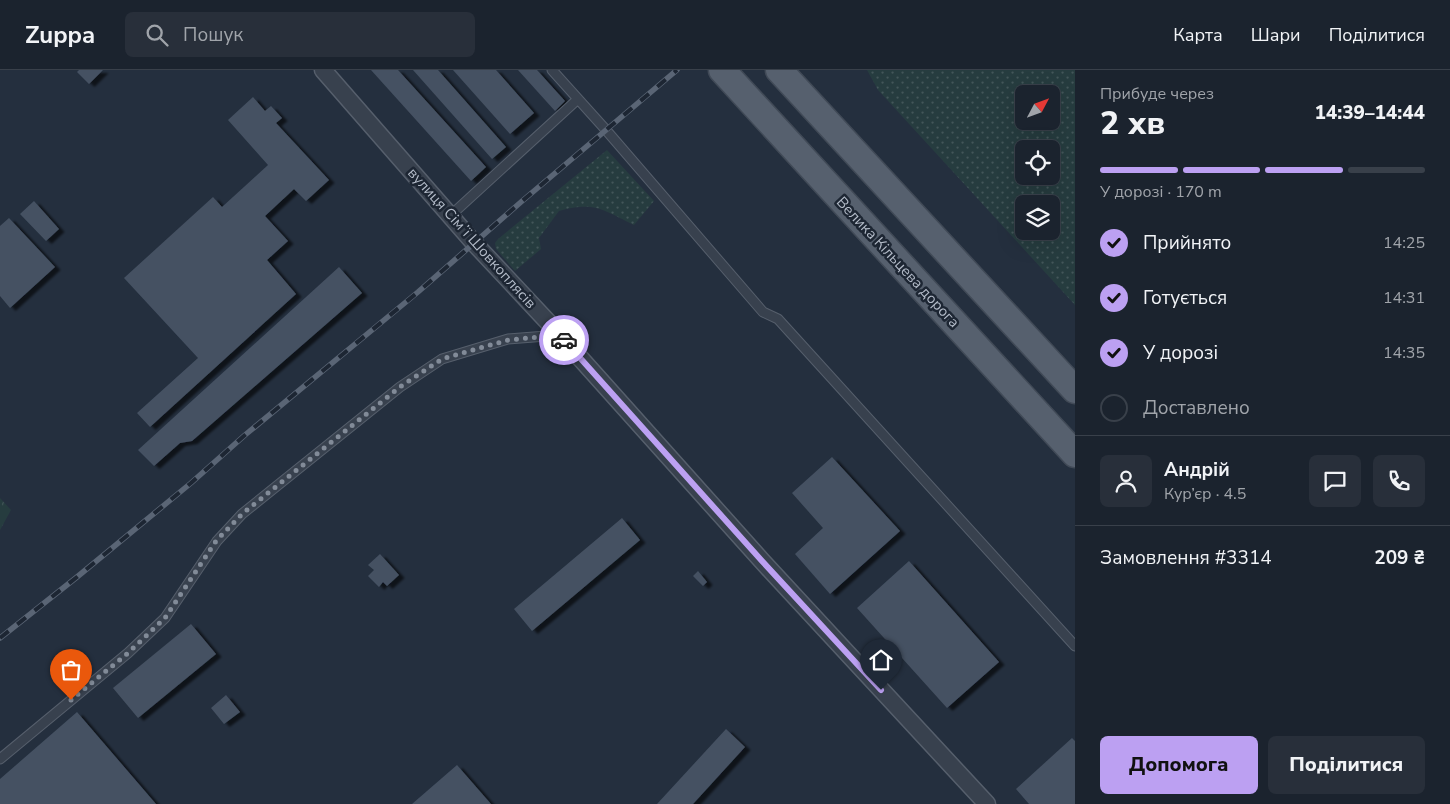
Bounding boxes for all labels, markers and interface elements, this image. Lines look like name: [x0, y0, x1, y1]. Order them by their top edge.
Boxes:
search box: [125, 12, 475, 57]
text: Zuppa: [25, 19, 95, 51]
icon: search: [143, 21, 171, 49]
text: Пошук: [183, 22, 243, 48]
text: Карта: [1173, 23, 1223, 47]
text: Шари: [1251, 23, 1301, 47]
text: Поділитися: [1329, 23, 1425, 47]
text: Прибуде через: [1100, 83, 1214, 105]
north arrow: [1015, 85, 1060, 130]
map controls: [1015, 85, 1060, 240]
text: 14:39–14:44: [1314, 100, 1425, 126]
text: 2 хв: [1100, 102, 1165, 145]
button: locate: [1015, 140, 1060, 185]
street label: вулиця Сімʼї Шовкоплясів: [403, 163, 541, 313]
text: У дорозі · 170 m: [1100, 181, 1222, 203]
street label: Велика Кільцева дорога: [832, 192, 964, 332]
button: layers: [1015, 195, 1060, 240]
icon: check: [1100, 229, 1128, 257]
text: Прийнято: [1143, 230, 1231, 256]
text: 14:25: [1383, 232, 1425, 254]
icon: check: [1100, 284, 1128, 312]
text: Готується: [1143, 285, 1227, 311]
text: 14:31: [1383, 287, 1425, 309]
courier: [539, 315, 589, 365]
icon: car: [550, 326, 578, 354]
icon: check: [1100, 339, 1128, 367]
text: У дорозі: [1143, 340, 1218, 366]
text: 14:35: [1383, 342, 1425, 364]
text: Доставлено: [1143, 395, 1250, 421]
button: person: [1100, 455, 1152, 507]
button: chat: [1309, 455, 1361, 507]
button: phone: [1373, 455, 1425, 507]
text: Андрій: [1164, 457, 1230, 483]
text: Кур’єр · 4.5: [1164, 483, 1246, 505]
text: Замовлення #3314: [1100, 545, 1272, 571]
text: 209 ₴: [1374, 545, 1425, 571]
pin: [860, 639, 902, 690]
icon: home: [867, 646, 895, 674]
pin: [50, 649, 92, 700]
icon: bag: [57, 656, 85, 684]
button: Допомога: [1100, 736, 1258, 794]
button: Поділитися: [1268, 736, 1425, 794]

